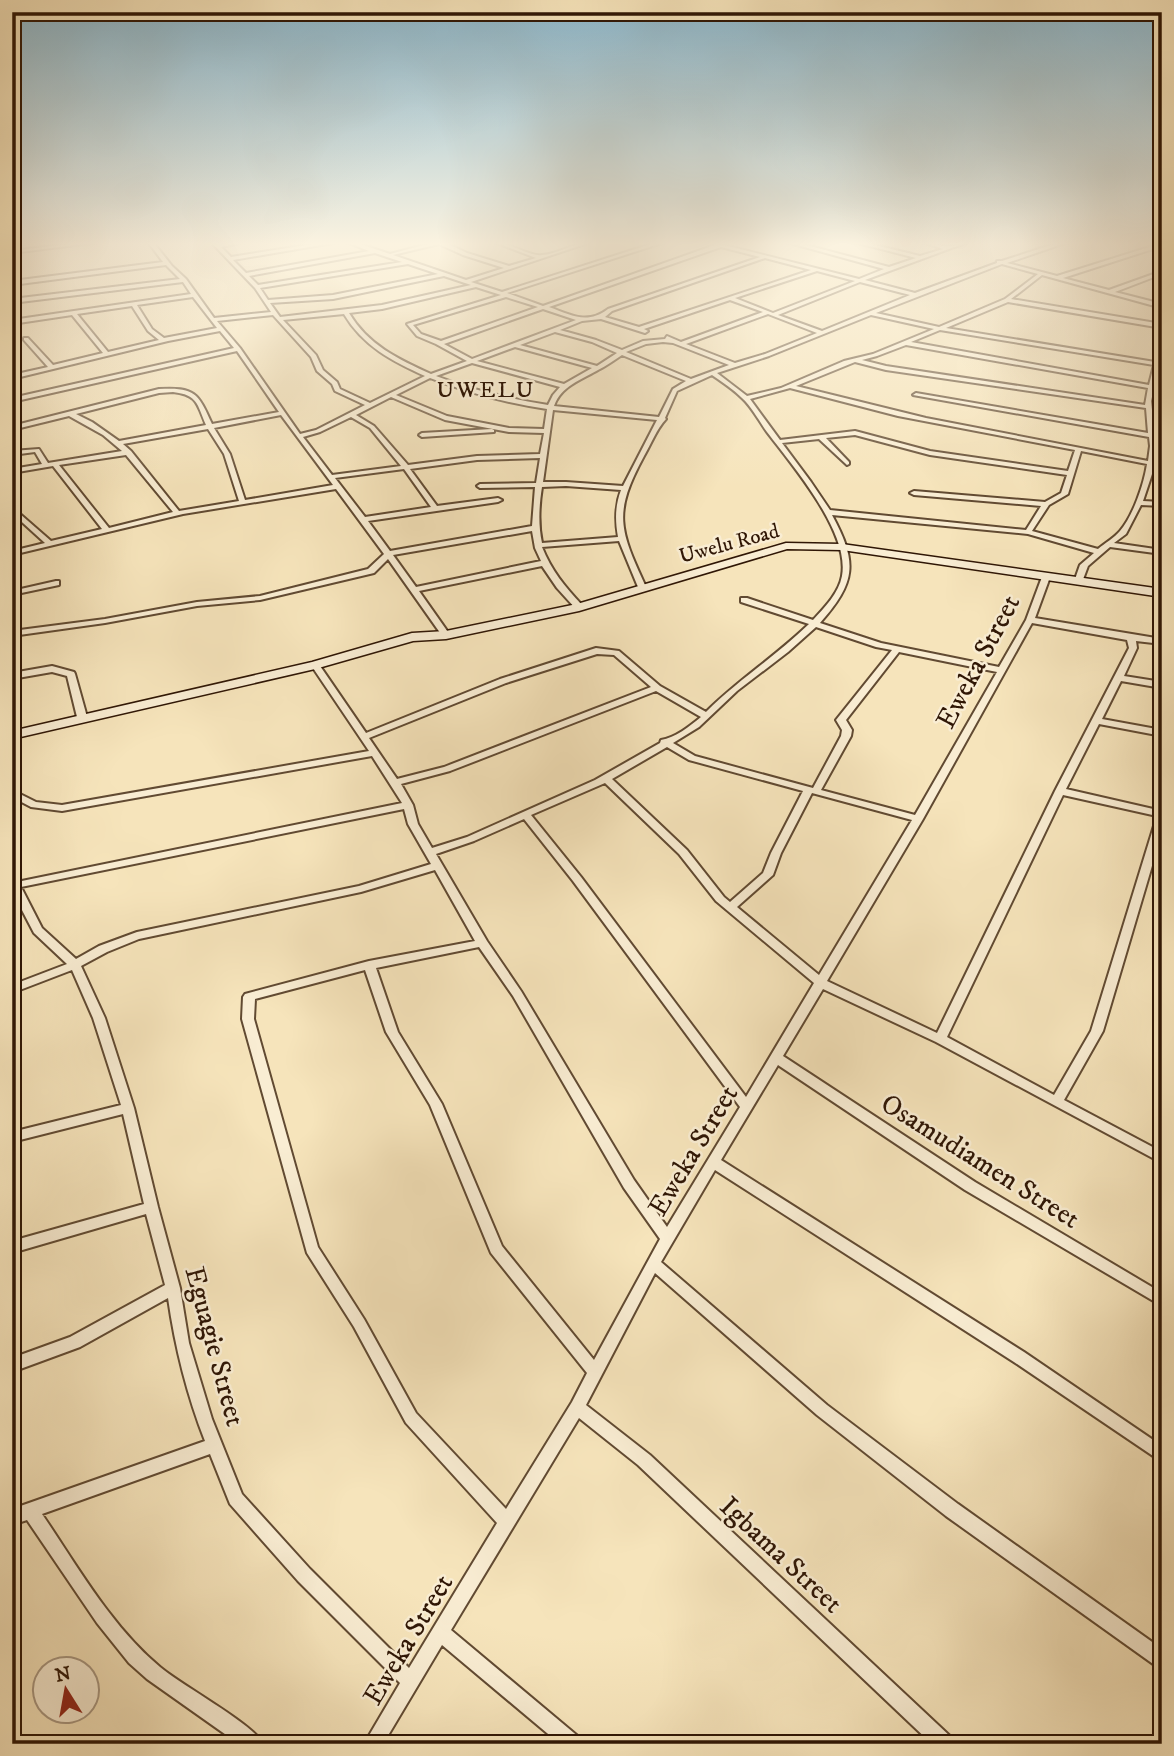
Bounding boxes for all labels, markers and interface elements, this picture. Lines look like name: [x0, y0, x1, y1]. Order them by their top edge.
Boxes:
district label: UWELU: [436, 376, 536, 405]
street label: Uwelu Road: [676, 518, 783, 570]
street label: Eweka Street: [928, 589, 1028, 735]
street label: Eweka Street: [640, 1079, 746, 1223]
street label: Osamudiamen Street: [874, 1086, 1086, 1237]
street label: Eguagie Street: [176, 1263, 253, 1430]
street label: Igbama Street: [712, 1489, 850, 1621]
street label: Eweka Street: [355, 1568, 461, 1712]
north arrow: [32, 1654, 102, 1724]
text: N: [53, 1662, 73, 1688]

